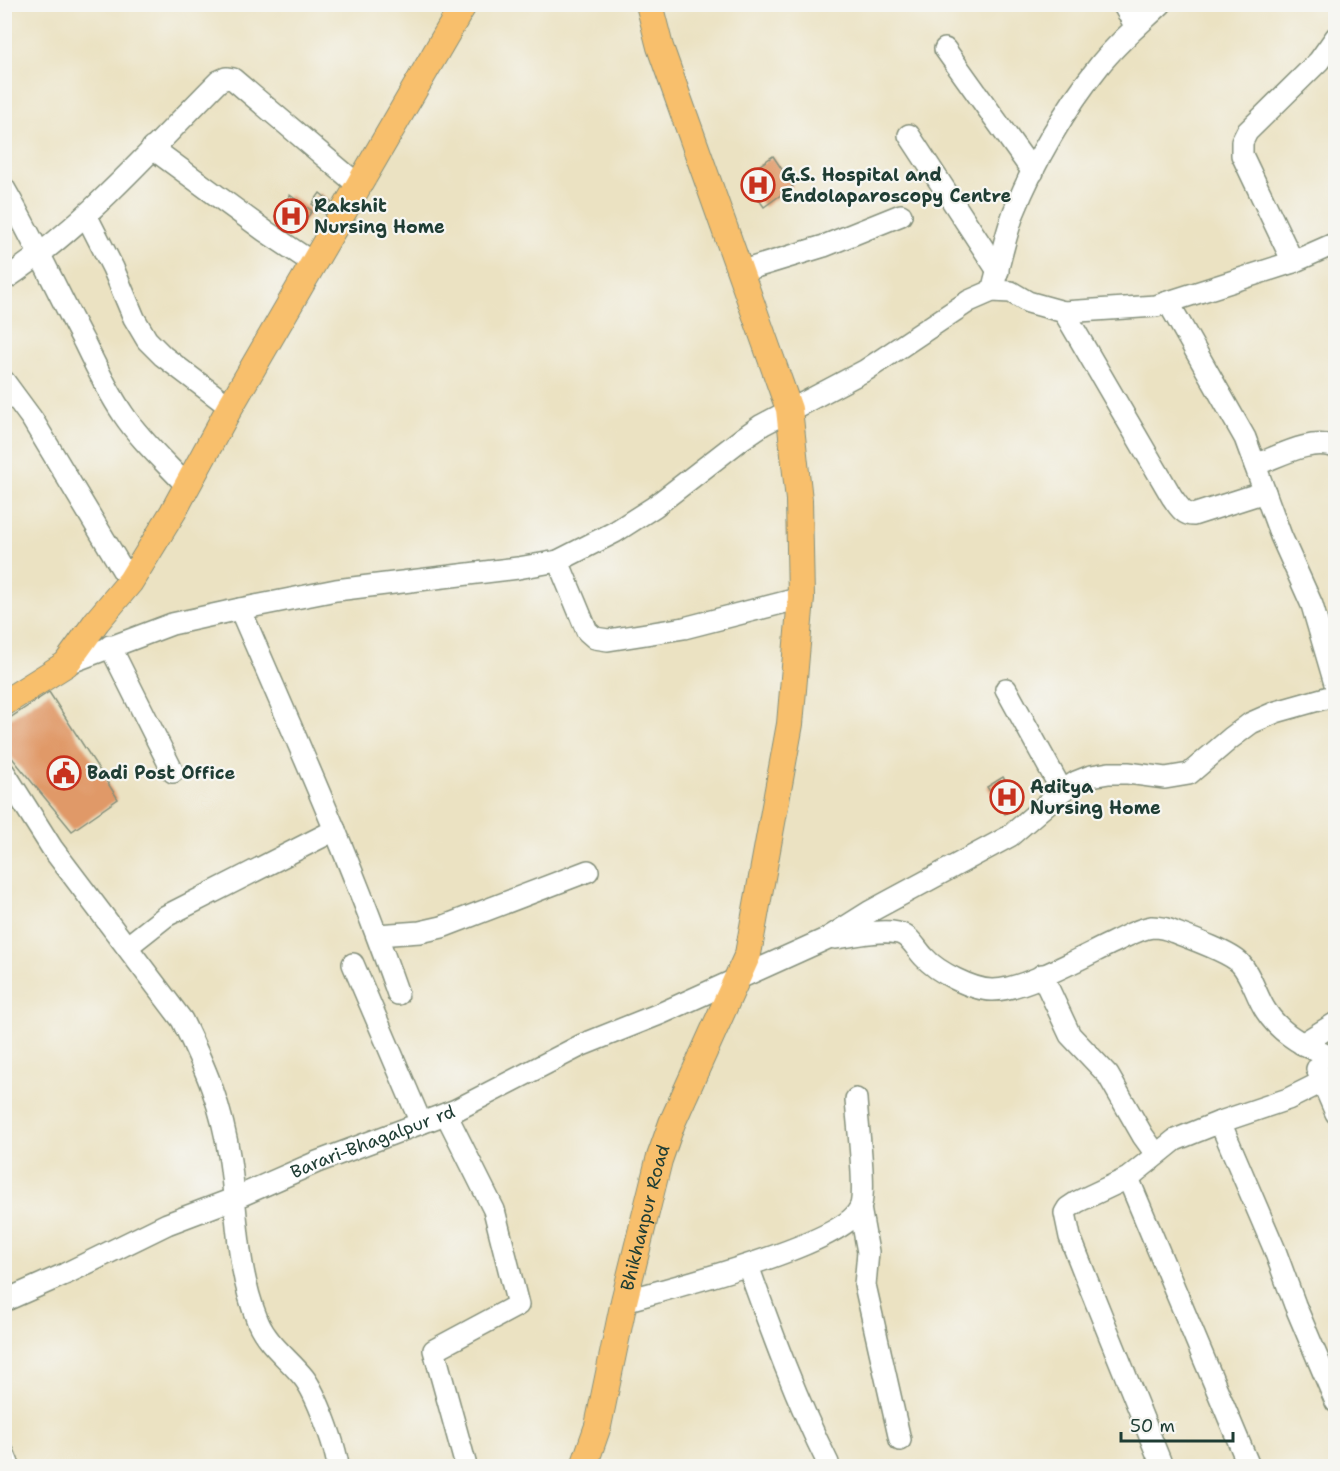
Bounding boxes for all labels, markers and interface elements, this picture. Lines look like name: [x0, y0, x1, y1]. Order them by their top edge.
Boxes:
place label: G.S. Hospital and Endolaparoscopy Centre: [781, 163, 1011, 208]
hospital icon: G.S. Hospital and Endolaparoscopy Centre: [740, 167, 776, 203]
place label: Rakshit Nursing Home: [314, 194, 445, 239]
hospital icon: Rakshit Nursing Home: [273, 198, 309, 234]
public building icon: Badi Post Office: [46, 755, 82, 791]
place label: Badi Post Office: [87, 761, 235, 785]
place label: Aditya Nursing Home: [1030, 775, 1161, 820]
hospital icon: Aditya Nursing Home: [989, 779, 1025, 815]
street label: Barari-Bhagalpur rd: [287, 1099, 458, 1184]
street label: Bhikhanpur Road: [615, 1141, 675, 1293]
scale bar: [1121, 1405, 1234, 1443]
text: 50 m: [1130, 1414, 1175, 1438]

